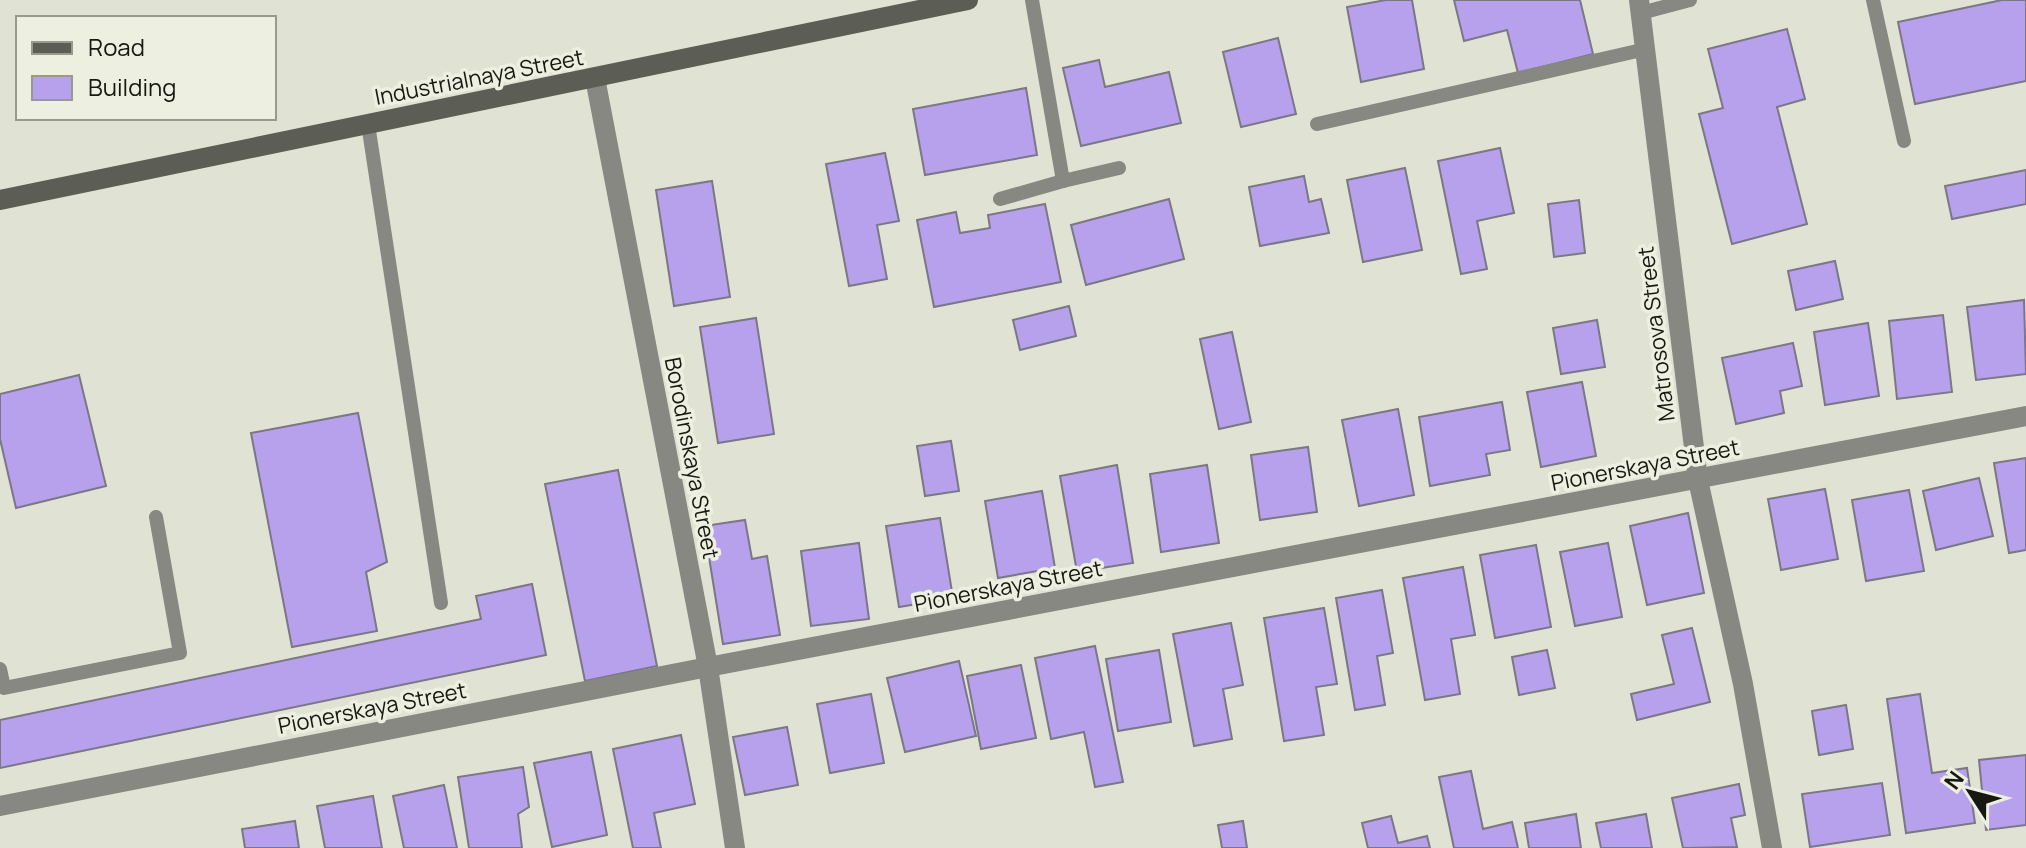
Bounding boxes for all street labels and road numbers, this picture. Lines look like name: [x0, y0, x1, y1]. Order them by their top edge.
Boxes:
street label: Industrialnaya Street: [372, 42, 586, 112]
street label: Matrosova Street: [1630, 245, 1682, 423]
street label: Borodinskaya Street: [658, 355, 726, 562]
street label: Pionerskaya Street: [1548, 432, 1742, 498]
street label: Pionerskaya Street: [911, 553, 1105, 619]
street label: Pionerskaya Street: [275, 675, 469, 741]

